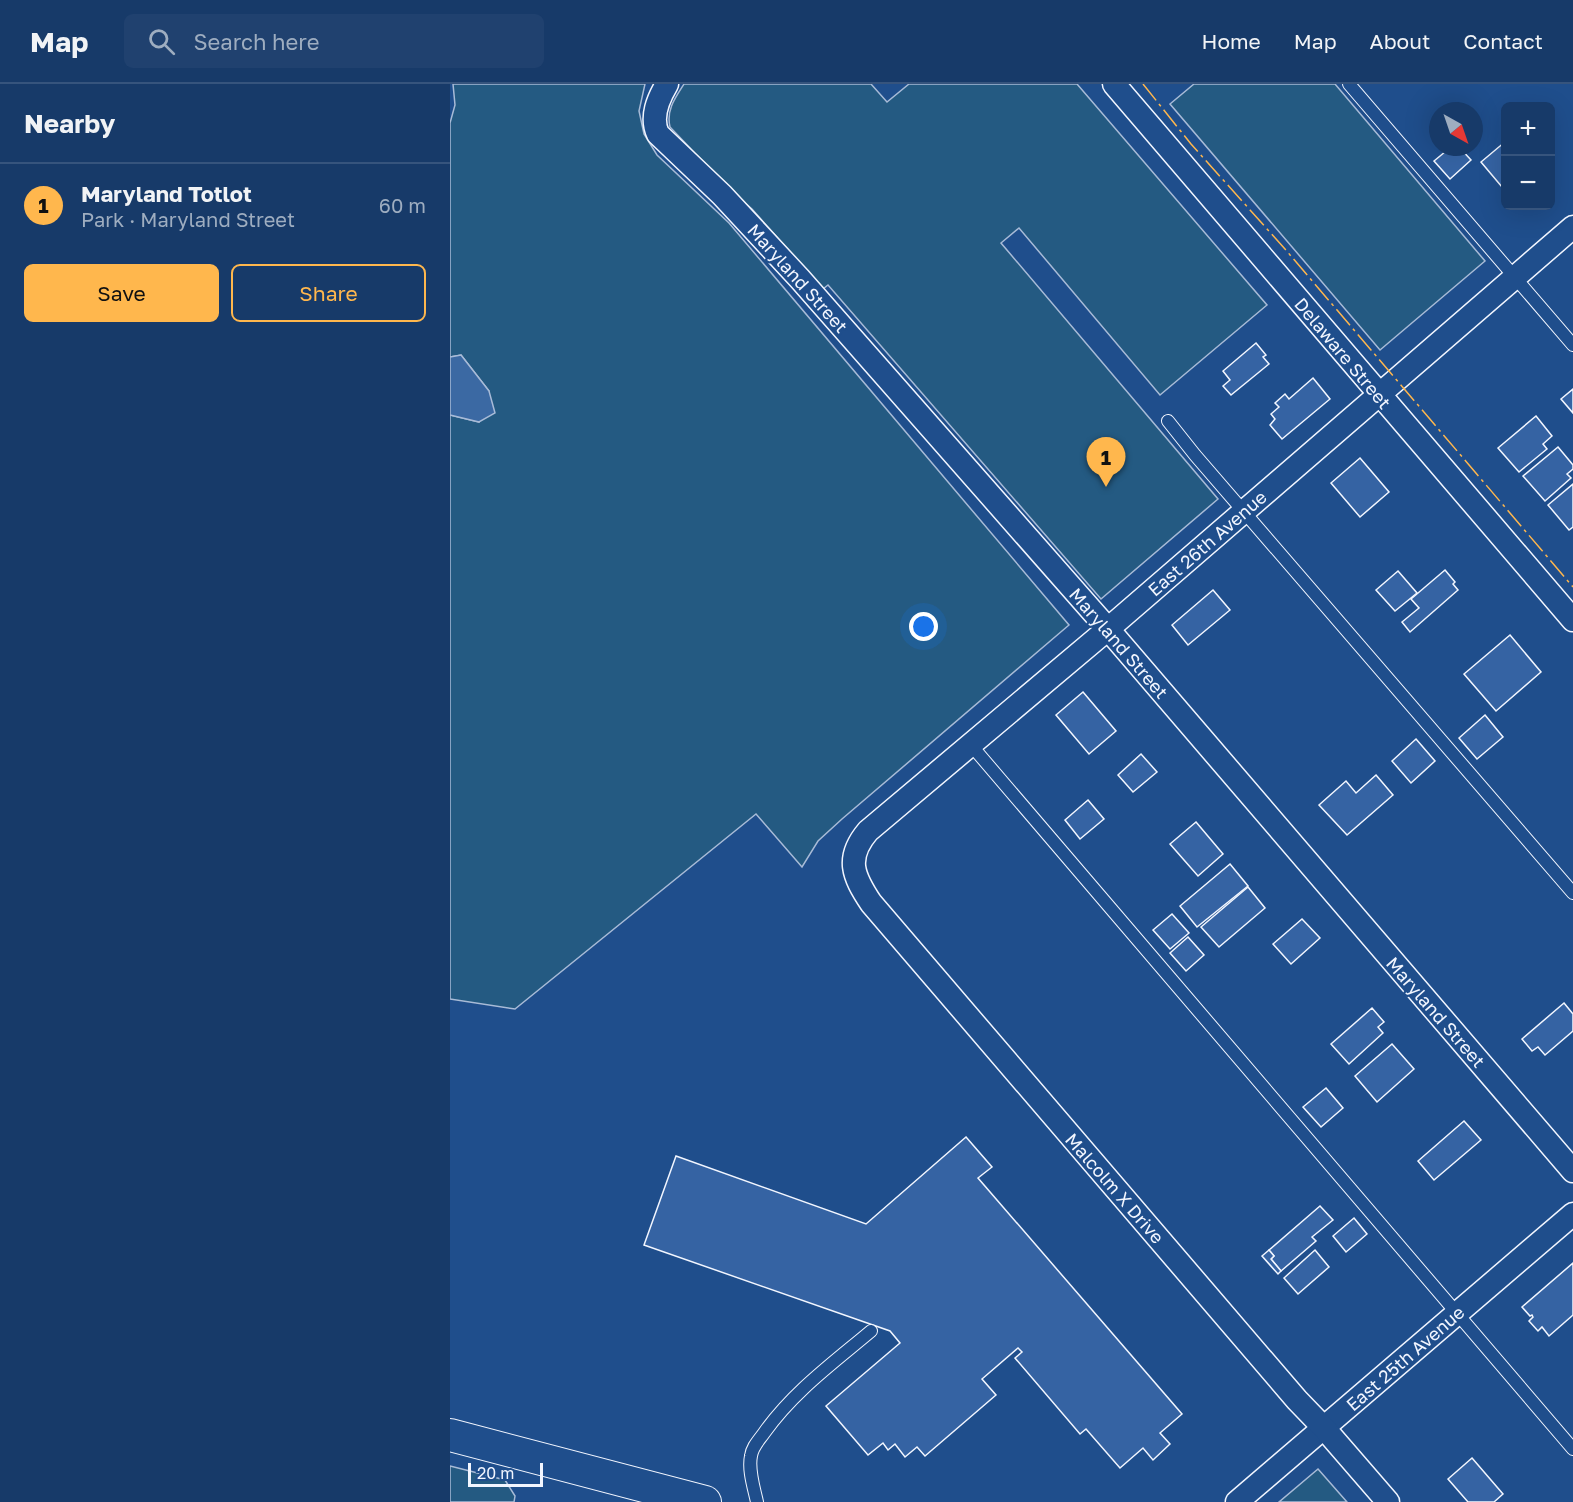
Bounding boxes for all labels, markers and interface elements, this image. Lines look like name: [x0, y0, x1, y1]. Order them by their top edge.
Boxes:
search box: [124, 14, 544, 68]
text: Map: [30, 25, 88, 58]
icon: search: [145, 25, 178, 58]
text: Search here: [193, 28, 319, 55]
text: Home: [1201, 28, 1261, 54]
text: Map: [1294, 28, 1337, 54]
text: About: [1370, 28, 1430, 54]
text: Contact: [1463, 28, 1543, 54]
north arrow: [1429, 102, 1483, 156]
map controls: [1501, 102, 1555, 210]
button: +: [1501, 102, 1555, 156]
text: Nearby: [24, 108, 115, 139]
button: −: [1501, 156, 1555, 210]
text: Maryland Totlot: [81, 180, 252, 207]
text: 1: [38, 193, 49, 217]
text: 60 m: [379, 193, 426, 217]
text: Park · Maryland Street: [81, 207, 295, 231]
street label: Maryland Street: [743, 219, 853, 337]
button: Save: [24, 264, 219, 322]
button: Share: [231, 264, 426, 322]
street label: Delaware Street: [1290, 293, 1396, 413]
pin: 1: [1086, 438, 1126, 487]
street label: East 26th Avenue: [1143, 486, 1271, 600]
street label: Maryland Street: [1065, 583, 1173, 703]
your location: [909, 612, 938, 641]
street label: Maryland Street: [1382, 952, 1490, 1072]
street label: Malcolm X Drive: [1061, 1128, 1169, 1248]
street label: East 25th Avenue: [1341, 1301, 1469, 1415]
scale bar: [468, 1460, 543, 1488]
text: 20 m: [477, 1463, 514, 1483]

